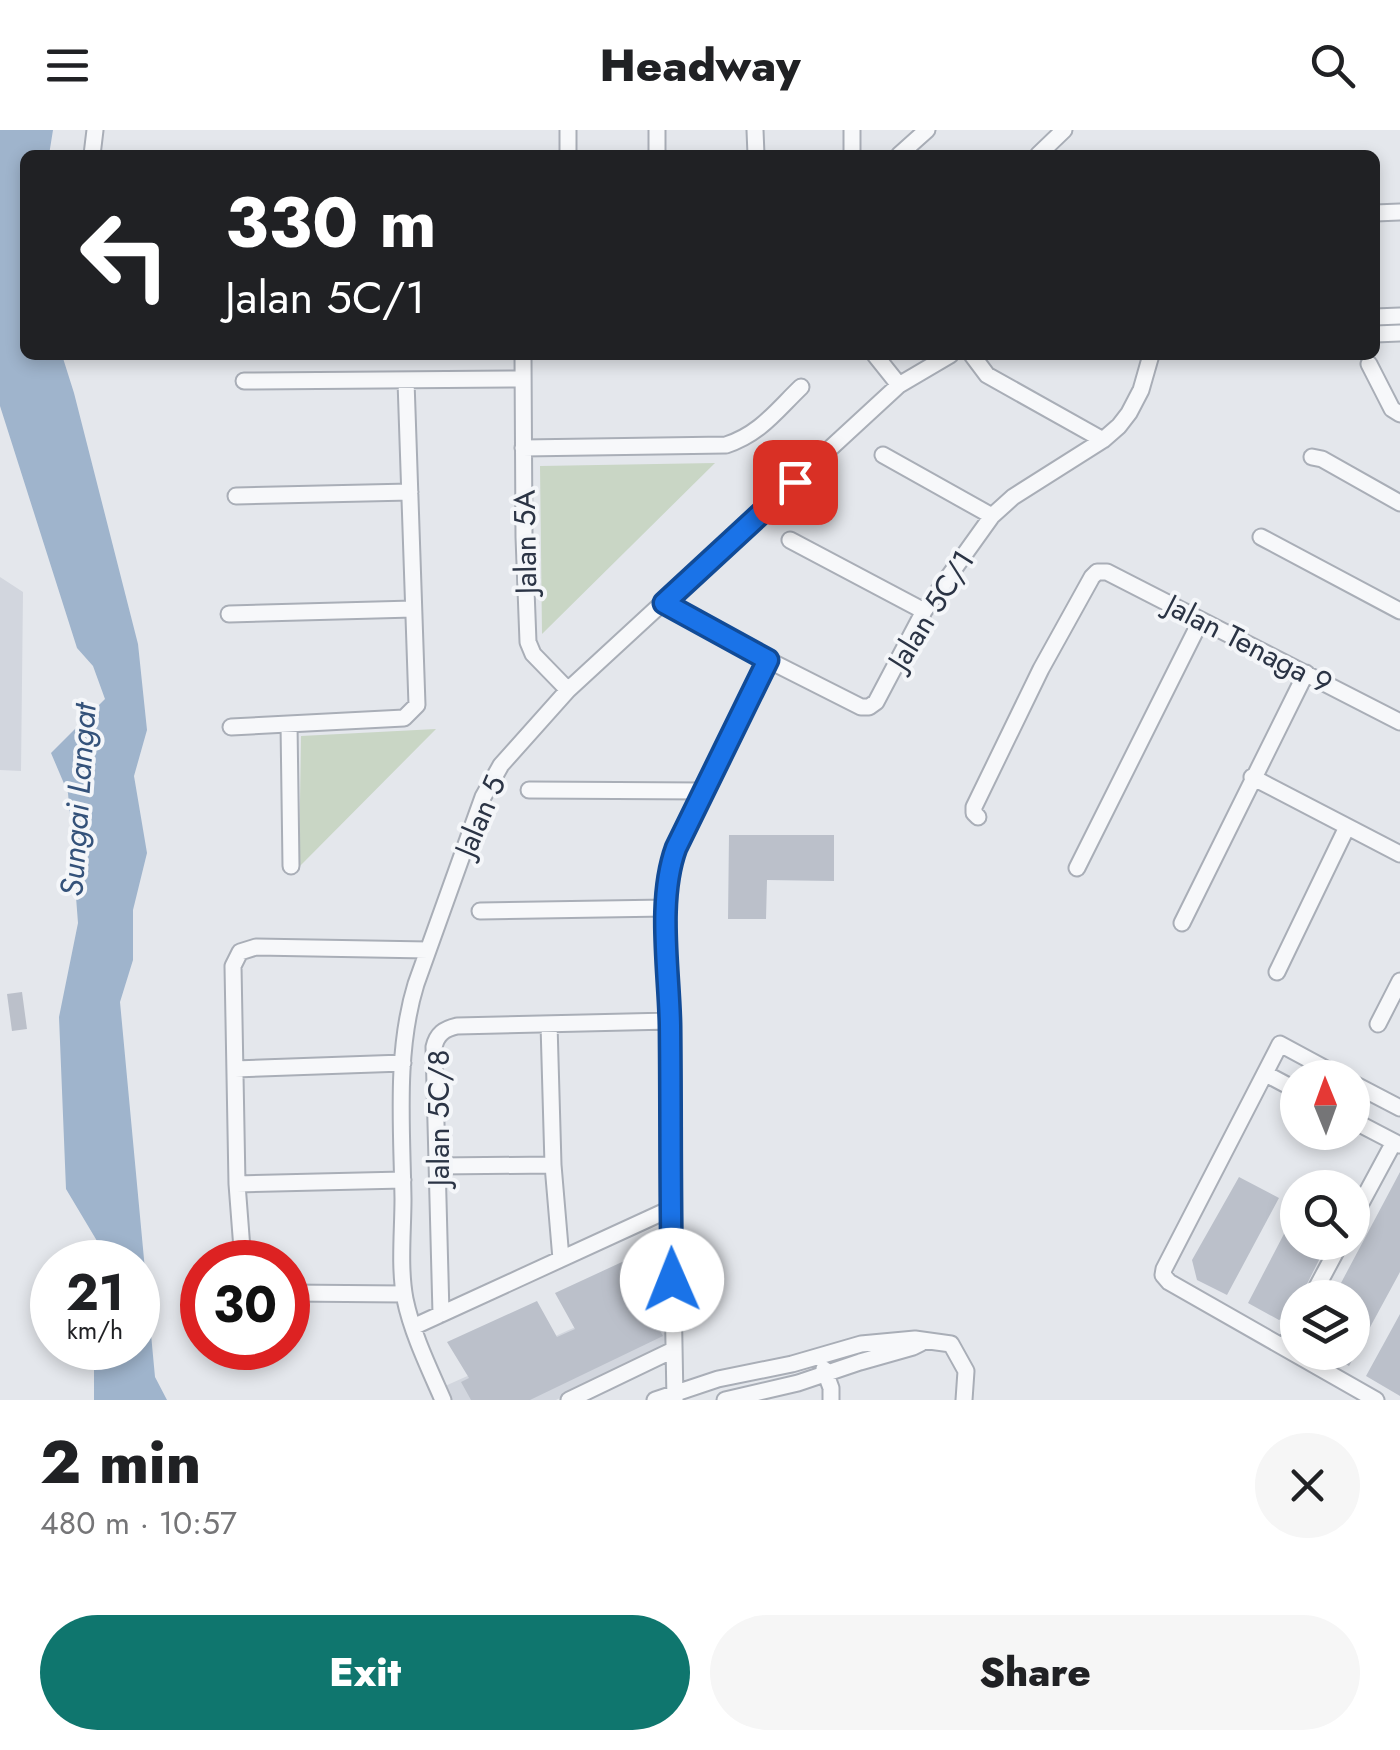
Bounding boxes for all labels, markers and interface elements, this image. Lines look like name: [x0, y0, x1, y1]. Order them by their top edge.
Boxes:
text: Headway: [599, 33, 801, 98]
icon: menu: [40, 38, 95, 93]
icon: search: [1305, 38, 1360, 93]
text: 330 m: [225, 172, 437, 273]
icon: left: [60, 190, 190, 320]
text: Jalan 5C/1: [225, 265, 426, 330]
pin: [753, 440, 838, 525]
icon: arrive: [768, 455, 823, 510]
street label: Jalan 5A: [503, 489, 547, 599]
street label: Jalan 5C/1: [875, 542, 985, 681]
street label: Jalan Tenaga 9: [1155, 582, 1340, 704]
water label: Sungai Langat: [48, 699, 108, 898]
street label: Jalan 5: [442, 769, 516, 867]
street label: Jalan 5C/8: [417, 1050, 460, 1190]
north arrow: [1280, 1060, 1370, 1150]
map controls: [1280, 1060, 1370, 1370]
button: search: [1280, 1170, 1370, 1260]
position arrow: [620, 1228, 724, 1332]
speed limit sign: 30: [180, 1240, 310, 1370]
text: 21: [66, 1256, 124, 1329]
button: layers: [1280, 1280, 1370, 1370]
text: km/h: [67, 1312, 123, 1348]
text: 2 min: [40, 1419, 201, 1506]
button: close: [1255, 1433, 1360, 1538]
text: 480 m · 10:57: [40, 1500, 237, 1546]
button: Exit: [40, 1615, 690, 1730]
button: Share: [710, 1615, 1360, 1730]

